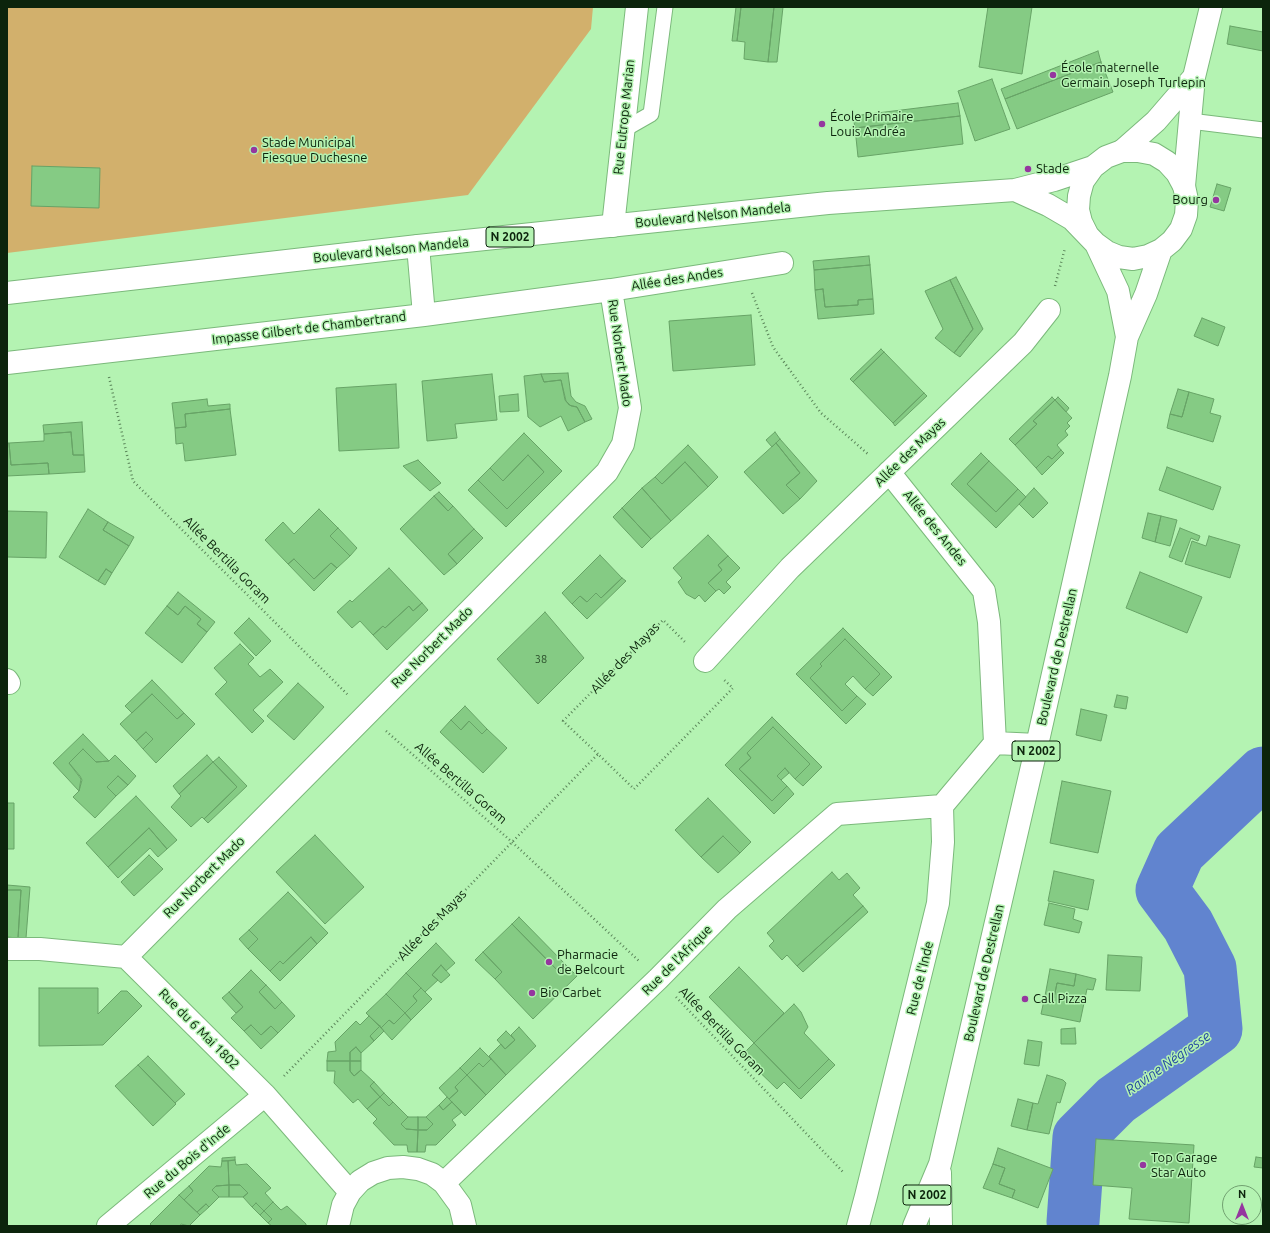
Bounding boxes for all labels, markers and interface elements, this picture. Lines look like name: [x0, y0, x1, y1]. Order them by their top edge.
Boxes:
street label: Rue Eutrope Marian: [610, 59, 638, 175]
place label: École maternelle Germain Joseph Turlepin: [1061, 60, 1206, 91]
marker: École maternelle Germain Joseph Turlepin: [1048, 70, 1058, 80]
place label: École Primaire Louis Andréa: [830, 109, 913, 140]
marker: École Primaire Louis Andréa: [817, 119, 827, 129]
place label: Stade Municipal Fiesque Duchesne: [262, 135, 367, 166]
marker: Stade Municipal Fiesque Duchesne: [249, 145, 259, 155]
place label: Stade: [1036, 161, 1069, 177]
marker: Stade: [1023, 164, 1033, 174]
place label: Bourg: [1172, 192, 1208, 208]
marker: Bourg: [1211, 195, 1221, 205]
street label: Boulevard Nelson Mandela: [635, 199, 791, 231]
road number: N 2002: [486, 227, 534, 247]
street label: Boulevard Nelson Mandela: [313, 234, 469, 266]
street label: Allée des Andes: [630, 264, 724, 294]
street label: Rue Norbert Mado: [605, 298, 635, 408]
street label: Impasse Gilbert de Chambertrand: [211, 308, 407, 348]
street label: Allée des Mayas: [871, 414, 949, 490]
street label: Allée des Andes: [900, 487, 970, 569]
street label: Allée Bertilla Goram: [180, 513, 274, 607]
street label: Boulevard de Destrellan: [1034, 587, 1080, 727]
street label: Rue Norbert Mado: [388, 603, 476, 691]
street label: Allée des Mayas: [587, 619, 663, 697]
house number: 38: [535, 652, 547, 666]
street label: Allée Bertilla Goram: [412, 739, 510, 827]
road number: N 2002: [1012, 741, 1060, 761]
street label: Rue Norbert Mado: [160, 833, 248, 921]
street label: Allée des Mayas: [394, 886, 470, 964]
street label: Boulevard de Destrellan: [961, 903, 1007, 1043]
street label: Rue de l'Afrique: [639, 922, 715, 998]
street label: Rue de l'Inde: [903, 939, 937, 1017]
place label: Pharmacie de Belcourt: [557, 947, 625, 978]
marker: Pharmacie de Belcourt: [544, 957, 554, 967]
street label: Allée Bertilla Goram: [676, 984, 768, 1078]
place label: Bio Carbet: [540, 985, 601, 1001]
street label: Rue du 6 Mai 1802: [156, 986, 242, 1072]
marker: Bio Carbet: [527, 988, 537, 998]
place label: Call Pizza: [1033, 991, 1087, 1007]
marker: Call Pizza: [1020, 994, 1030, 1004]
water label: Ravine Négresse: [1122, 1028, 1214, 1098]
street label: Rue du Bois d'Inde: [141, 1120, 233, 1202]
place label: Top Garage Star Auto: [1151, 1150, 1217, 1181]
marker: Top Garage Star Auto: [1138, 1160, 1148, 1170]
road number: N 2002: [903, 1185, 951, 1205]
north arrow: [1222, 1185, 1262, 1225]
text: N: [1238, 1188, 1246, 1200]

